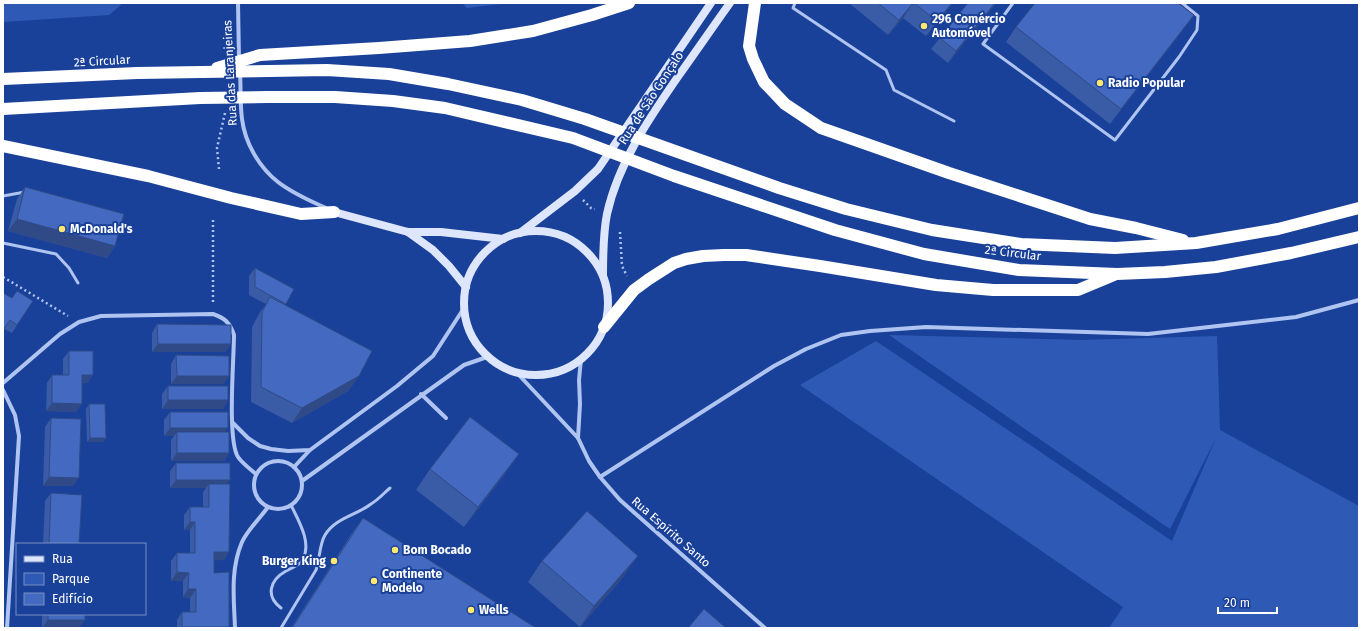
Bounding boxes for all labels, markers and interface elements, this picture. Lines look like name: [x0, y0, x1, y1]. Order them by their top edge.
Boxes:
place label: 296 Comércio Automóvel: [931, 12, 1005, 40]
street label: Rua das Laranjeiras: [220, 19, 240, 126]
marker: 296 Comércio Automóvel: [919, 21, 929, 31]
street label: Rua de São Gonçalo: [616, 49, 686, 147]
street label: 2ª Circular: [73, 53, 131, 69]
place label: Radio Popular: [1108, 76, 1185, 90]
marker: Radio Popular: [1095, 78, 1105, 88]
place label: McDonald's: [70, 222, 133, 236]
marker: McDonald's: [57, 224, 67, 234]
street label: 2ª Circular: [984, 243, 1042, 263]
street label: Rua Espírito Santo: [629, 494, 713, 570]
legend: [16, 543, 146, 615]
place label: Bom Bocado: [403, 543, 471, 557]
marker: Bom Bocado: [390, 545, 400, 555]
text: Rua: [52, 552, 73, 566]
place label: Burger King: [262, 554, 326, 568]
marker: Burger King: [329, 556, 339, 566]
place label: Continente Modelo: [382, 567, 442, 595]
text: Parque: [52, 572, 90, 586]
marker: Continente Modelo: [369, 576, 379, 586]
scale bar: [1218, 589, 1277, 615]
text: Edifício: [52, 592, 93, 606]
text: 20 m: [1224, 596, 1250, 610]
place label: Wells: [479, 603, 509, 617]
marker: Wells: [466, 605, 476, 615]

